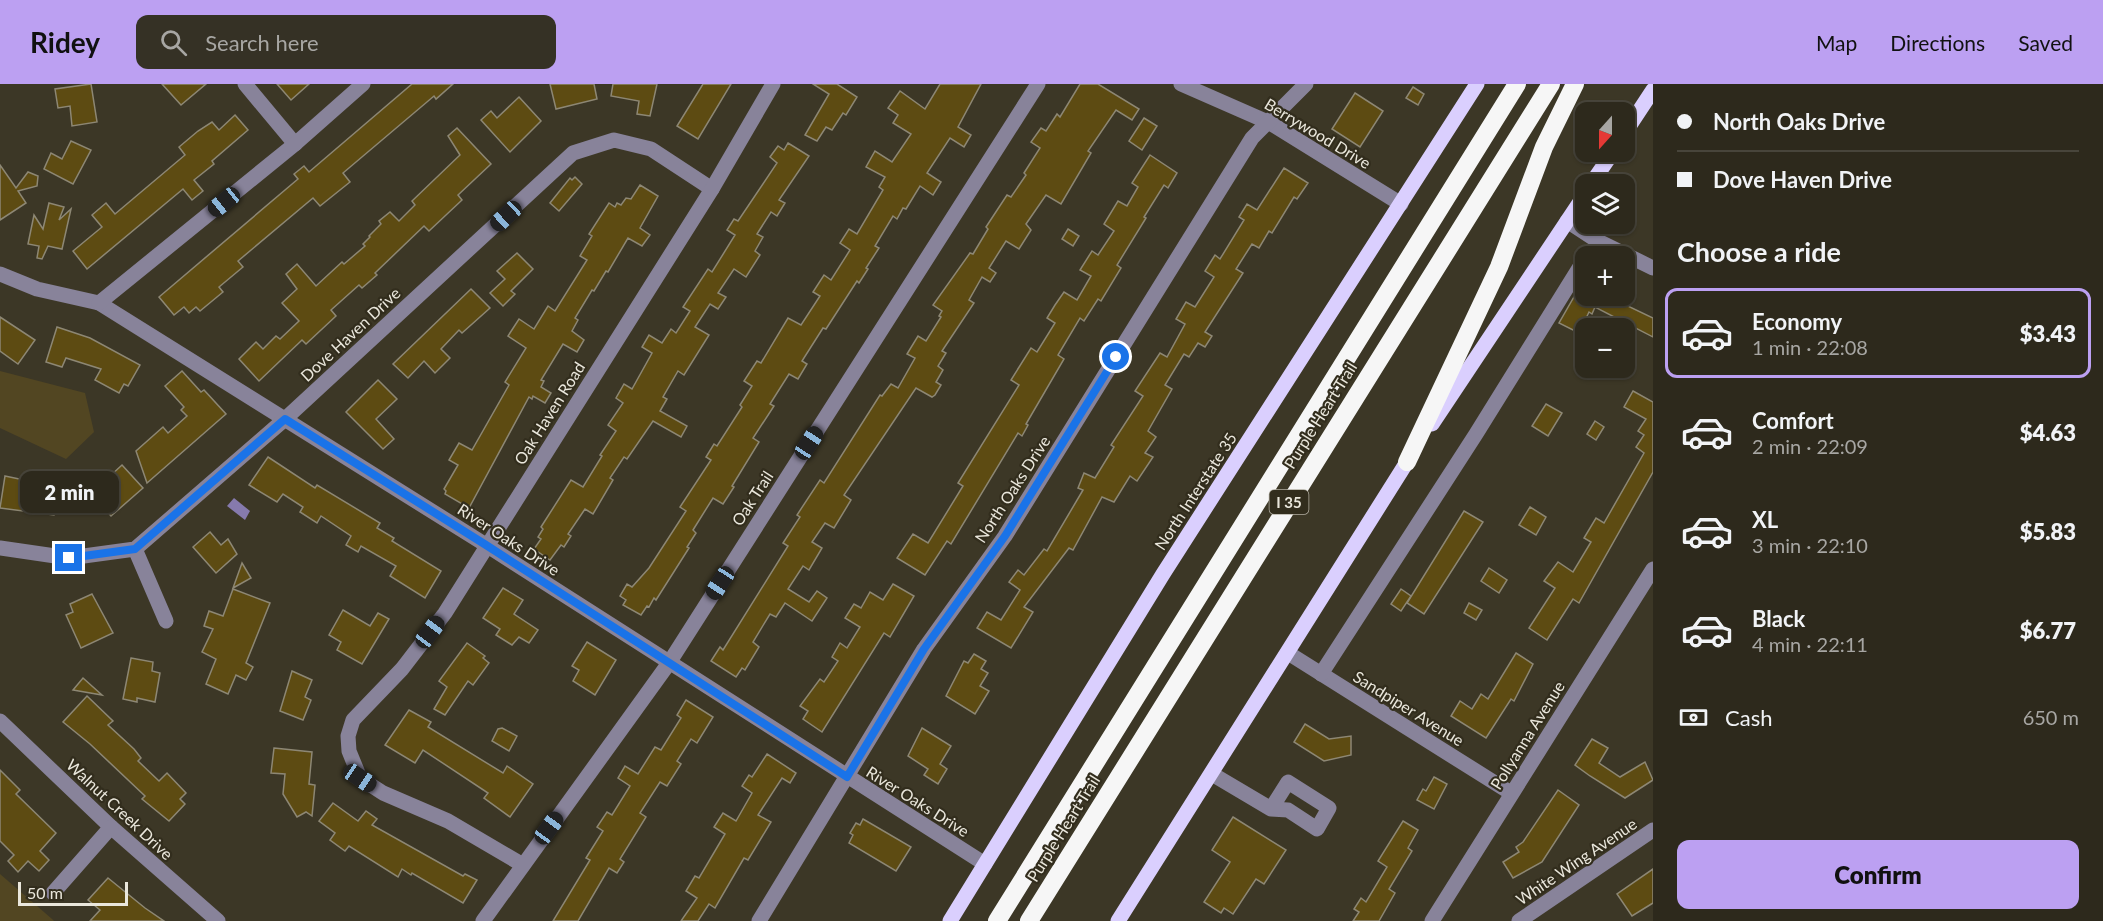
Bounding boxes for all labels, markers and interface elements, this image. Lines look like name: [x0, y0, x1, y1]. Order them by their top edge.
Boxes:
search box: [136, 15, 556, 69]
text: Ridey: [30, 25, 100, 59]
icon: search: [157, 26, 190, 59]
text: Search here: [205, 29, 319, 56]
text: Map: [1816, 30, 1857, 55]
text: Directions: [1890, 30, 1985, 55]
text: Saved: [2018, 30, 2073, 55]
street label: Berrywood Drive: [1262, 94, 1374, 172]
north arrow: [1575, 102, 1635, 162]
map controls: [1575, 102, 1635, 378]
text: North Oaks Drive: [1713, 108, 1885, 135]
text: Dove Haven Drive: [1713, 166, 1892, 193]
button: layers: [1575, 174, 1635, 234]
car: [204, 184, 244, 220]
car: [487, 197, 525, 235]
text: Choose a ride: [1677, 235, 1841, 268]
button: +: [1575, 246, 1635, 306]
street label: Dove Haven Drive: [296, 283, 404, 385]
icon: car: [1680, 306, 1734, 360]
text: Economy: [1752, 308, 1842, 335]
button: −: [1575, 318, 1635, 378]
text: $3.43: [2020, 320, 2076, 347]
text: 1 min · 22:08: [1752, 335, 1868, 359]
route start: [1102, 343, 1129, 370]
street label: Oak Haven Road: [510, 358, 588, 468]
street label: Purple Heart Trail: [1280, 358, 1360, 472]
icon: car: [1680, 405, 1734, 459]
text: Comfort: [1752, 407, 1834, 434]
text: $4.63: [2020, 419, 2076, 446]
car: [792, 423, 826, 463]
street label: North Interstate 35: [1150, 429, 1240, 553]
street label: North Oaks Drive: [970, 432, 1054, 546]
text: 2 min · 22:09: [1752, 434, 1868, 458]
street label: Oak Trail: [727, 467, 777, 529]
callout: 2 min: [20, 471, 118, 513]
text: 2 min: [45, 480, 94, 504]
road number: I 35: [1270, 490, 1308, 514]
street label: River Oaks Drive: [454, 499, 564, 579]
icon: car: [1680, 504, 1734, 558]
text: XL: [1752, 506, 1778, 533]
text: $5.83: [2020, 518, 2076, 545]
text: 3 min · 22:10: [1752, 533, 1868, 557]
route end: [55, 544, 82, 571]
car: [703, 563, 737, 603]
icon: car: [1680, 603, 1734, 657]
text: Black: [1752, 605, 1805, 632]
car: [412, 612, 448, 652]
text: $6.77: [2020, 617, 2076, 644]
text: 4 min · 22:11: [1752, 632, 1868, 656]
street label: Sandpiper Avenue: [1350, 666, 1468, 750]
street label: Pollyanna Avenue: [1486, 677, 1568, 793]
icon: cash: [1677, 701, 1710, 734]
text: Cash: [1725, 704, 1772, 731]
text: 650 m: [2023, 705, 2079, 729]
street label: Walnut Creek Drive: [63, 755, 177, 863]
car: [340, 760, 380, 796]
street label: River Oaks Drive: [863, 762, 973, 840]
street label: Purple Heart Trail: [1023, 771, 1103, 885]
car: [531, 808, 567, 848]
street label: White Wing Avenue: [1512, 814, 1640, 908]
button: Confirm: [1677, 840, 2079, 909]
scale bar: [18, 879, 128, 906]
text: 50 m: [27, 883, 63, 902]

